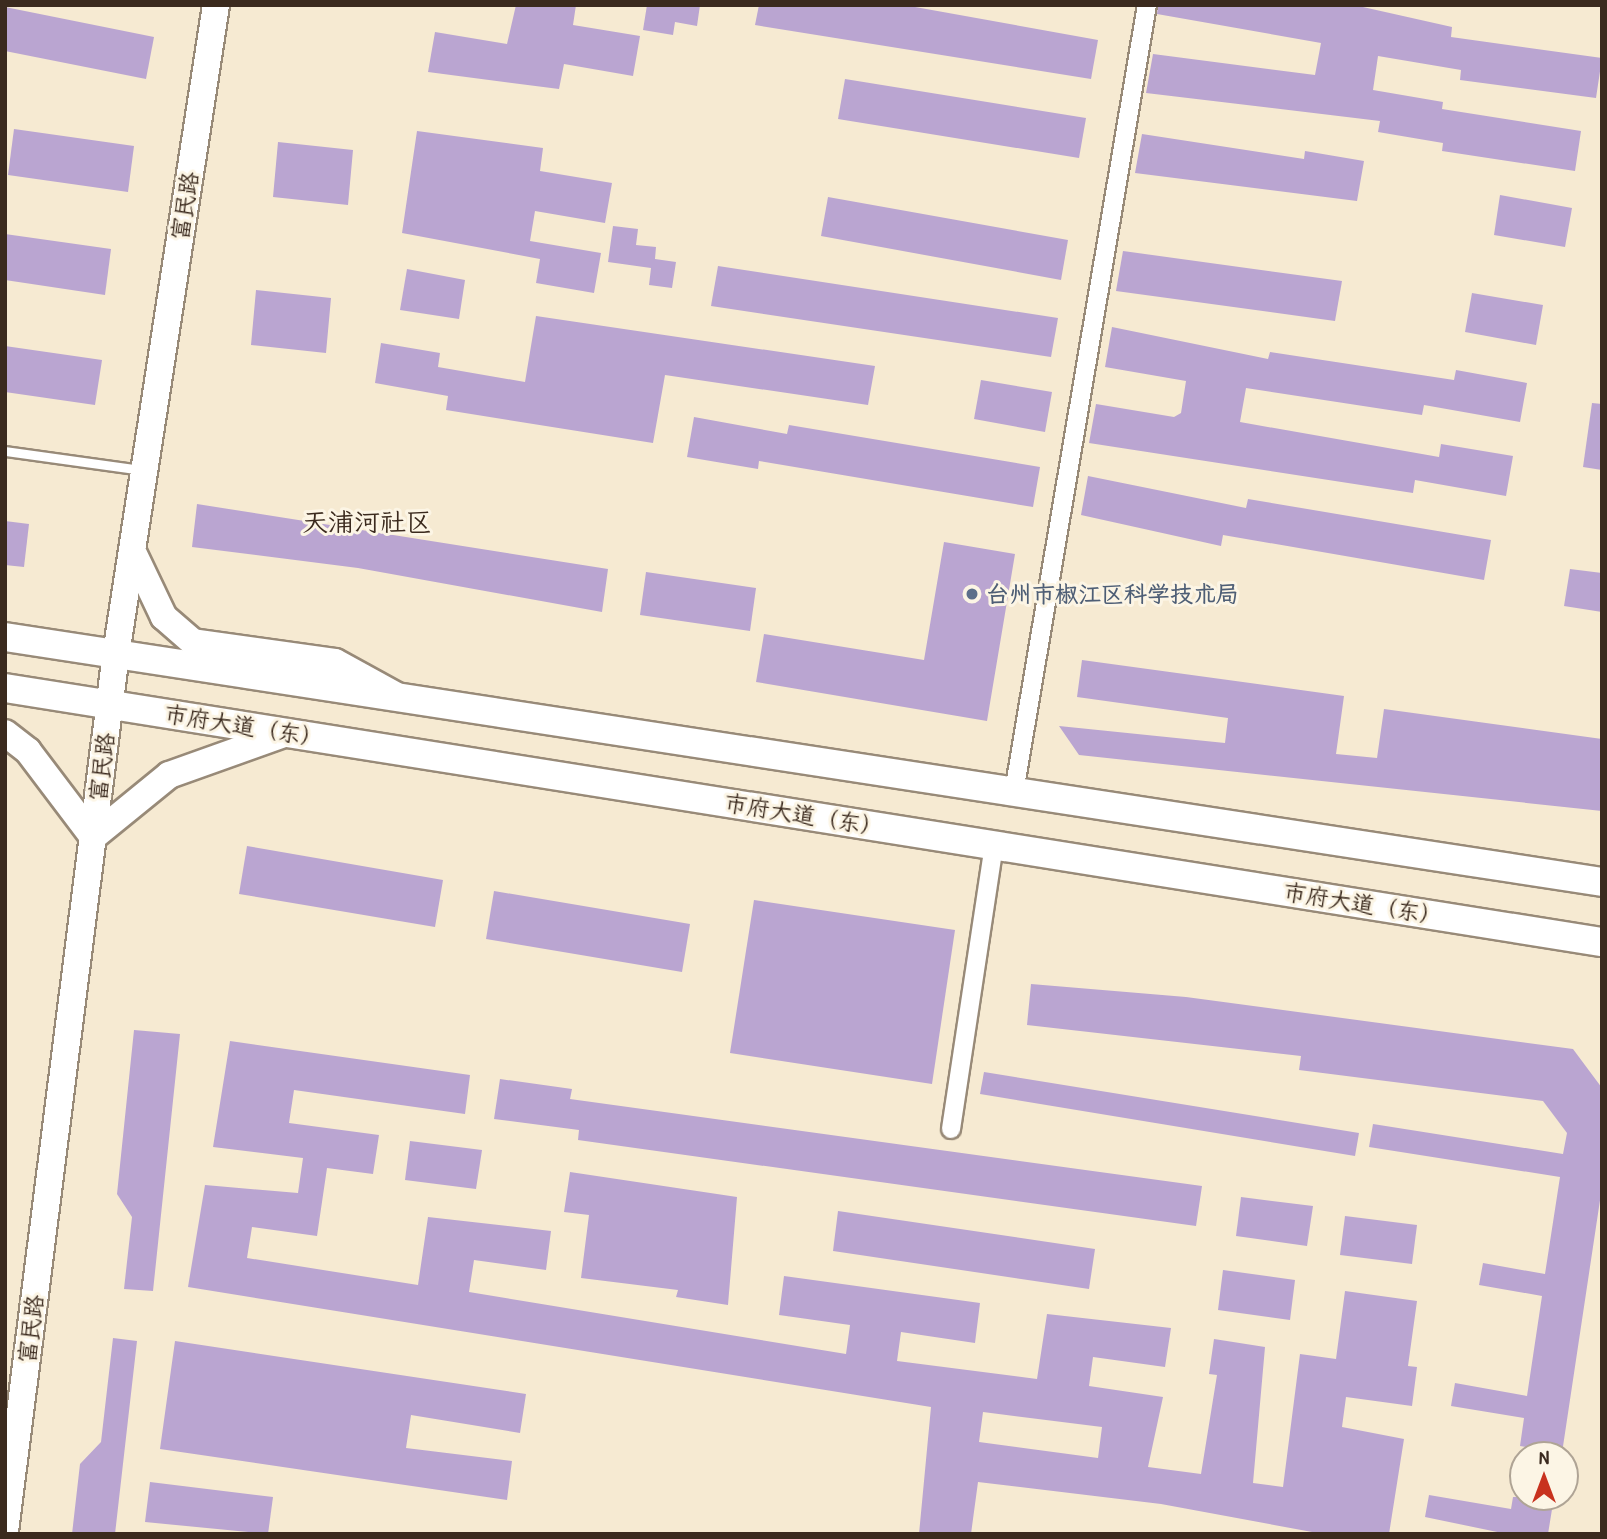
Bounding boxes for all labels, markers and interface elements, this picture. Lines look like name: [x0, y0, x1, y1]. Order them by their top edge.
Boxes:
street label: 富民路: [166, 170, 204, 242]
district label: 天浦河社区: [302, 506, 432, 538]
place label: 台州市椒江区科学技术局: [986, 580, 1239, 608]
marker: 台州市椒江区科学技术局: [964, 586, 980, 602]
street label: 市府大道（东）: [162, 700, 326, 752]
street label: 富民路: [84, 731, 120, 803]
street label: 市府大道（东）: [722, 789, 886, 841]
street label: 市府大道（东）: [1281, 878, 1445, 930]
street label: 富民路: [13, 1293, 49, 1365]
north arrow: [1509, 1441, 1579, 1511]
text: N: [1539, 1444, 1549, 1470]

